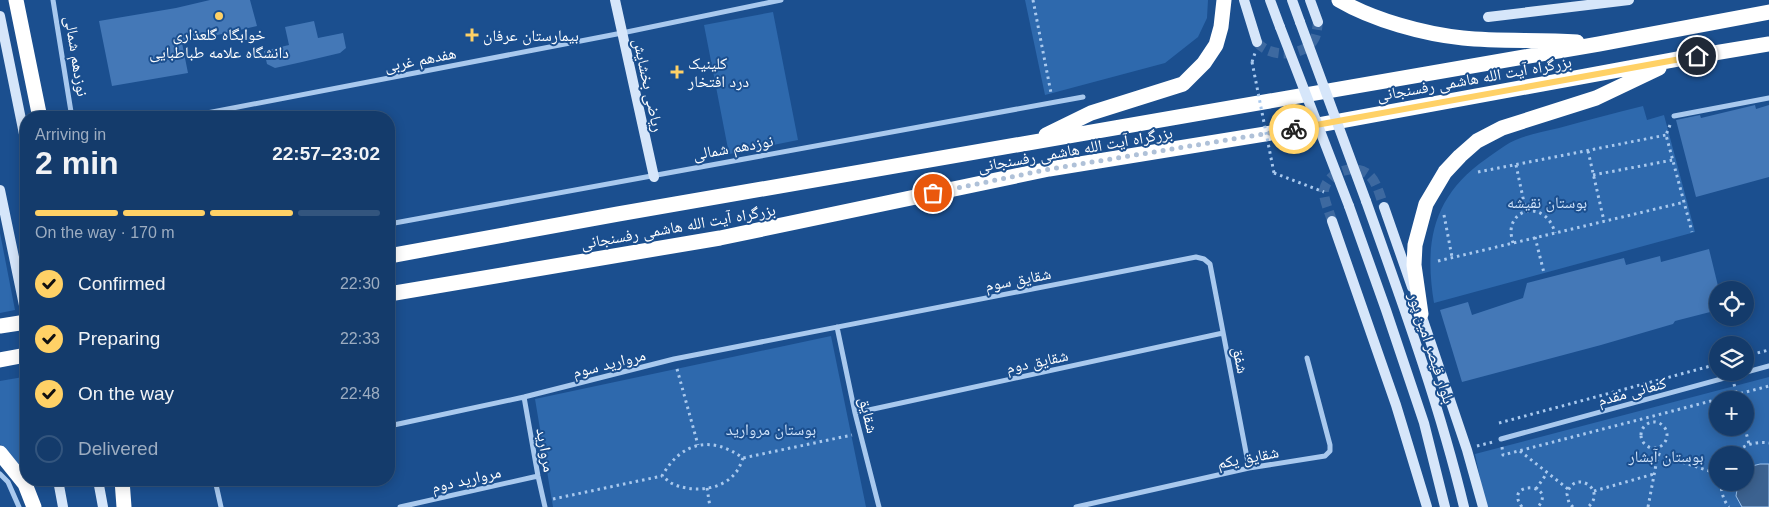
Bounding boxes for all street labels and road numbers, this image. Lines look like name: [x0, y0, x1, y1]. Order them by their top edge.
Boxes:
street label: نوزدهم شمالی: [60, 15, 91, 98]
street label: ریاضی بخشایش: [628, 37, 667, 134]
street label: هفدهم غربی: [383, 44, 458, 77]
street label: بزرگراه آیت الله هاشمی رفسنجانی: [1375, 53, 1573, 106]
street label: بزرگراه آیت الله هاشمی رفسنجانی: [976, 124, 1174, 177]
street label: نوزدهم شمالی: [692, 132, 775, 165]
street label: بزرگراه آیت الله هاشمی رفسنجانی: [579, 201, 777, 254]
street label: شقایق سوم: [984, 265, 1053, 296]
street label: بلوار قیصر امین پور: [1403, 289, 1458, 407]
street label: شفق: [1228, 345, 1251, 375]
street label: مروارید سوم: [571, 346, 648, 383]
street label: شقایق دوم: [1005, 347, 1070, 378]
street label: کنعانی مقدم: [1596, 374, 1669, 411]
street label: شقایق: [854, 395, 881, 435]
street label: مروارید: [532, 427, 558, 474]
street label: شقایق یکم: [1216, 443, 1281, 474]
street label: مروارید دوم: [430, 463, 503, 498]

